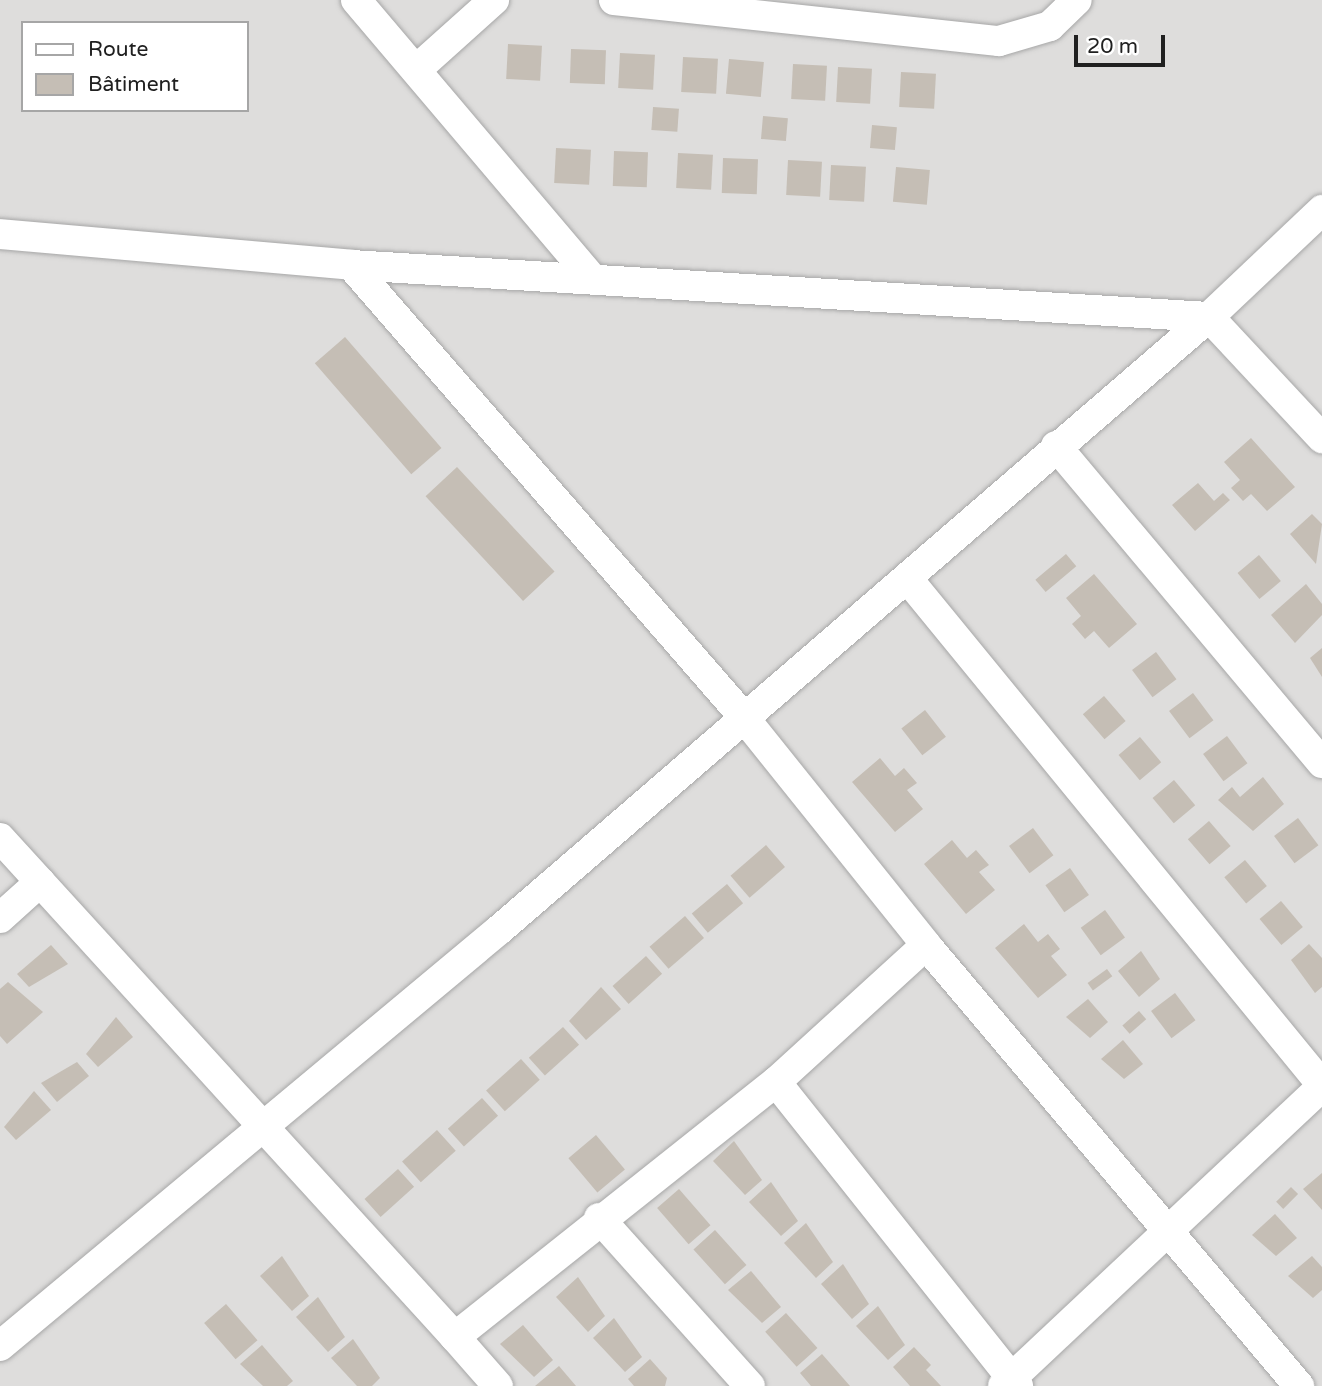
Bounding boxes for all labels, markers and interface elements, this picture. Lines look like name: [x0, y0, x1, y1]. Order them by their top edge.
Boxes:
legend: [21, 21, 248, 112]
scale bar: [1077, 21, 1168, 65]
text: 20 m: [1087, 34, 1138, 59]
text: Route: [88, 37, 148, 62]
text: Bâtiment: [88, 72, 179, 97]

